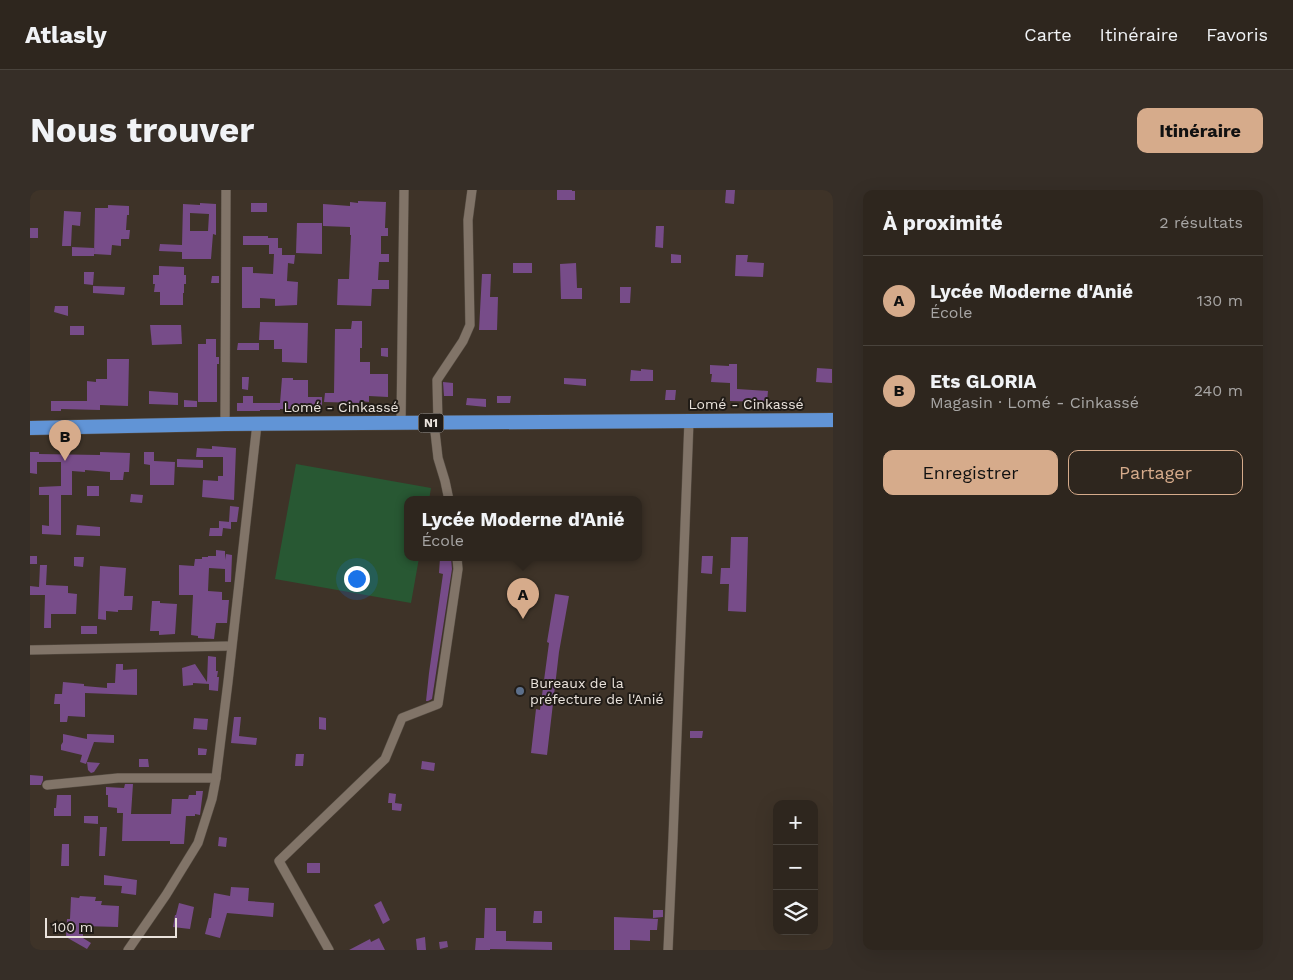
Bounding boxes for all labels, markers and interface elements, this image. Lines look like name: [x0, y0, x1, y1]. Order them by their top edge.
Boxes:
text: Atlasly: [25, 21, 107, 49]
text: Carte: [1024, 24, 1072, 45]
text: Itinéraire: [1100, 24, 1178, 45]
text: Favoris: [1206, 24, 1268, 45]
button: Itinéraire: [1137, 108, 1263, 153]
text: Nous trouver: [30, 109, 254, 151]
text: À proximité: [883, 210, 1003, 235]
text: 2 résultats: [1159, 213, 1243, 232]
text: Lycée Moderne d'Anié: [930, 280, 1133, 303]
text: A: [894, 291, 904, 310]
text: 130 m: [1197, 291, 1243, 310]
text: École: [930, 303, 973, 322]
text: Ets GLORIA: [930, 370, 1036, 393]
text: B: [894, 381, 904, 400]
text: 240 m: [1194, 381, 1243, 400]
text: Magasin · Lomé - Cinkassé: [930, 393, 1139, 412]
street label: Lomé - Cinkassé: [688, 396, 804, 412]
street label: Lomé - Cinkassé: [283, 399, 399, 415]
road number: N1: [418, 414, 444, 432]
pin: B: [49, 420, 81, 461]
button: Enregistrer: [883, 450, 1058, 495]
button: Partager: [1068, 450, 1243, 495]
popup: [404, 496, 642, 561]
text: Lycée Moderne d'Anié: [421, 508, 625, 531]
text: École: [421, 531, 464, 550]
your location: [344, 566, 370, 592]
pin: A: [507, 578, 539, 619]
place label: Bureaux de la préfecture de l'Anié: [530, 675, 664, 707]
marker: Bureaux de la préfecture de l'Anié: [514, 685, 526, 697]
map controls: [773, 800, 818, 935]
button: +: [773, 800, 818, 845]
button: −: [773, 845, 818, 890]
button: layers: [773, 890, 818, 935]
scale bar: [45, 915, 178, 938]
text: 100 m: [52, 919, 93, 935]

